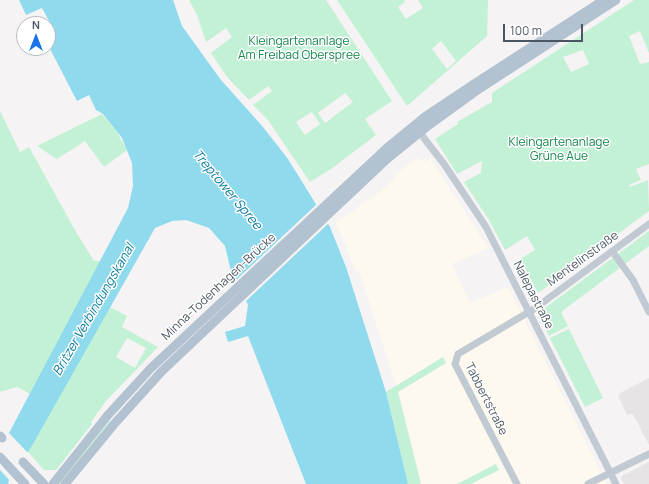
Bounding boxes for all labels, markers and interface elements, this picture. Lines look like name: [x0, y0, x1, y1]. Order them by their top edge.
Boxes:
north arrow: [16, 16, 56, 56]
scale bar: [505, 16, 585, 42]
text: N: [32, 17, 40, 32]
text: 100 m: [510, 22, 542, 39]
park label: Kleingartenanlage Am Freibad Oberspree: [238, 35, 360, 63]
park label: Kleingartenanlage Grüne Aue: [509, 136, 609, 164]
water label: Treptower Spree: [189, 147, 265, 233]
street label: Mentelinstraße: [545, 228, 621, 290]
street label: Minna-Todenhagen-Brücke: [159, 230, 279, 344]
water label: Britzer Verbindungskanal: [50, 241, 138, 379]
street label: Nalepastraße: [510, 259, 556, 331]
street label: Tabbertstraße: [462, 360, 510, 438]

